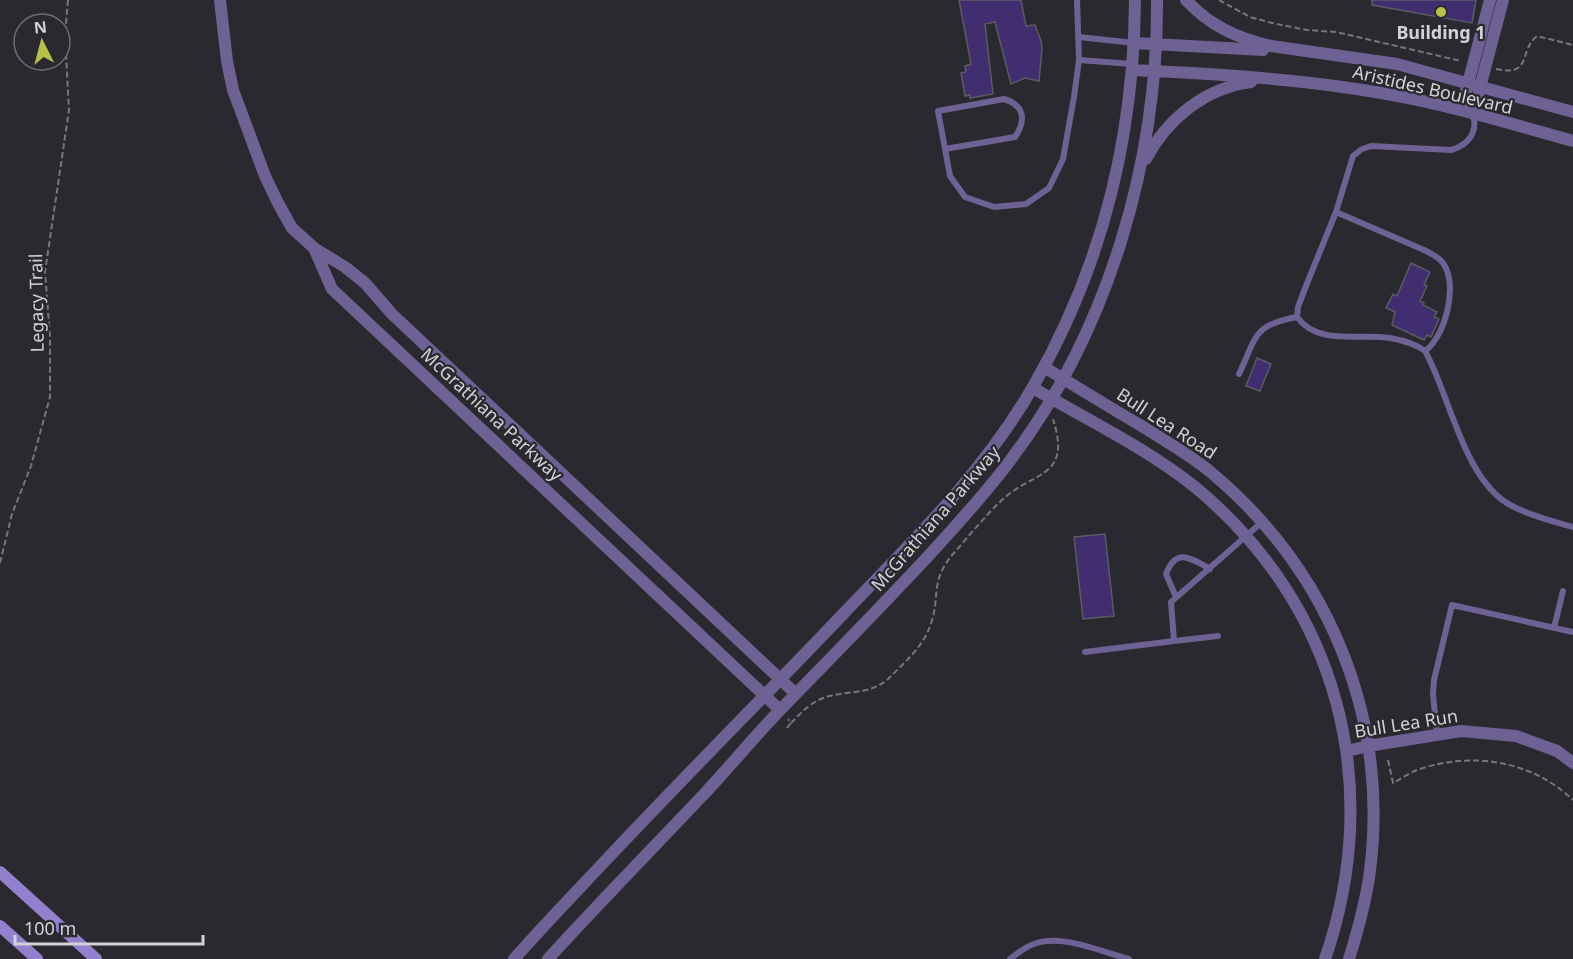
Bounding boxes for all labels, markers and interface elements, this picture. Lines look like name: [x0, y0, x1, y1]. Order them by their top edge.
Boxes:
marker: Building 1: [1434, 5, 1448, 19]
north arrow: [12, 12, 72, 72]
text: N: [33, 15, 48, 39]
place label: Building 1: [1396, 20, 1486, 44]
street label: Aristides Boulevard: [1351, 59, 1515, 119]
street label: Legacy Trail: [23, 253, 49, 353]
street label: McGrathiana Parkway: [416, 342, 568, 486]
street label: Bull Lea Road: [1112, 382, 1222, 464]
street label: McGrathiana Parkway: [865, 440, 1005, 596]
street label: Bull Lea Run: [1352, 703, 1460, 743]
scale bar: [15, 908, 202, 946]
text: 100 m: [24, 916, 76, 940]

